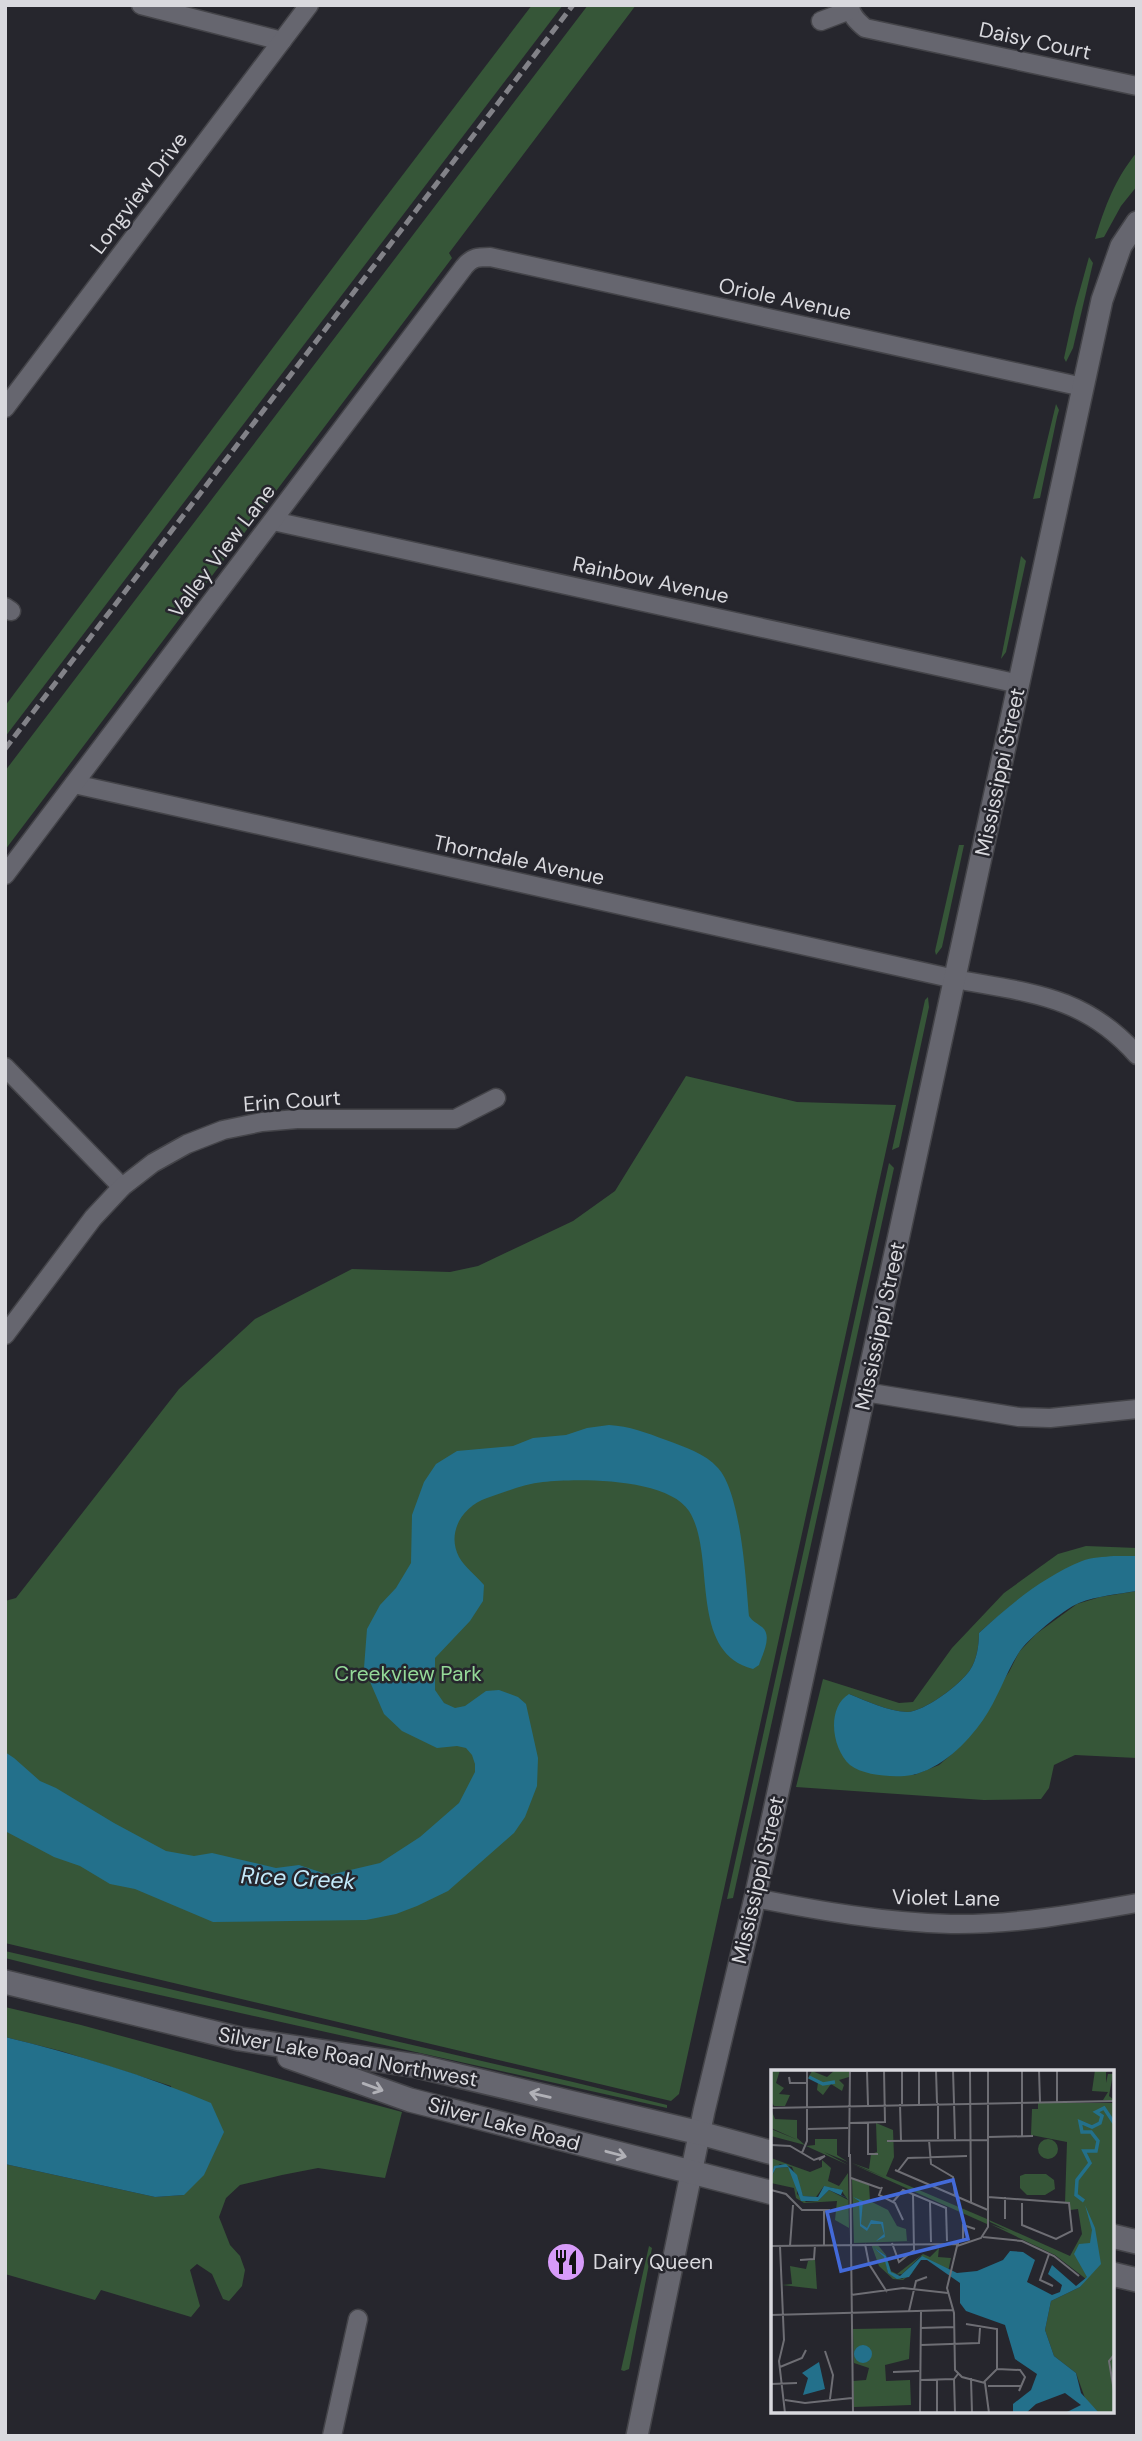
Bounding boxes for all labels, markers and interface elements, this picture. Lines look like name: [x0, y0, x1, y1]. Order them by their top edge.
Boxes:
street label: Daisy Court: [976, 15, 1094, 67]
street label: Longview Drive: [84, 126, 194, 260]
street label: Oriole Avenue: [716, 271, 854, 327]
street label: Valley View Lane: [162, 478, 282, 624]
street label: Rainbow Avenue: [570, 550, 732, 610]
street label: Mississippi Street: [968, 685, 1032, 859]
street label: Thorndale Avenue: [431, 828, 607, 892]
street label: Erin Court: [242, 1084, 342, 1118]
street label: Mississippi Street: [848, 1239, 912, 1413]
park label: Creekview Park: [334, 1660, 482, 1688]
street label: Mississippi Street: [725, 1793, 791, 1967]
water label: Rice Creek: [240, 1860, 356, 1896]
street label: Violet Lane: [892, 1883, 1000, 1913]
street label: Silver Lake Road Northwest: [216, 2020, 480, 2094]
inset map: [771, 2070, 1114, 2413]
one-way arrow: [362, 2082, 384, 2094]
one-way arrow: [529, 2088, 552, 2101]
street label: Silver Lake Road: [425, 2090, 583, 2158]
one-way arrow: [605, 2148, 627, 2161]
restaurant icon: Dairy Queen: [545, 2241, 587, 2283]
place label: Dairy Queen: [593, 2248, 713, 2276]

